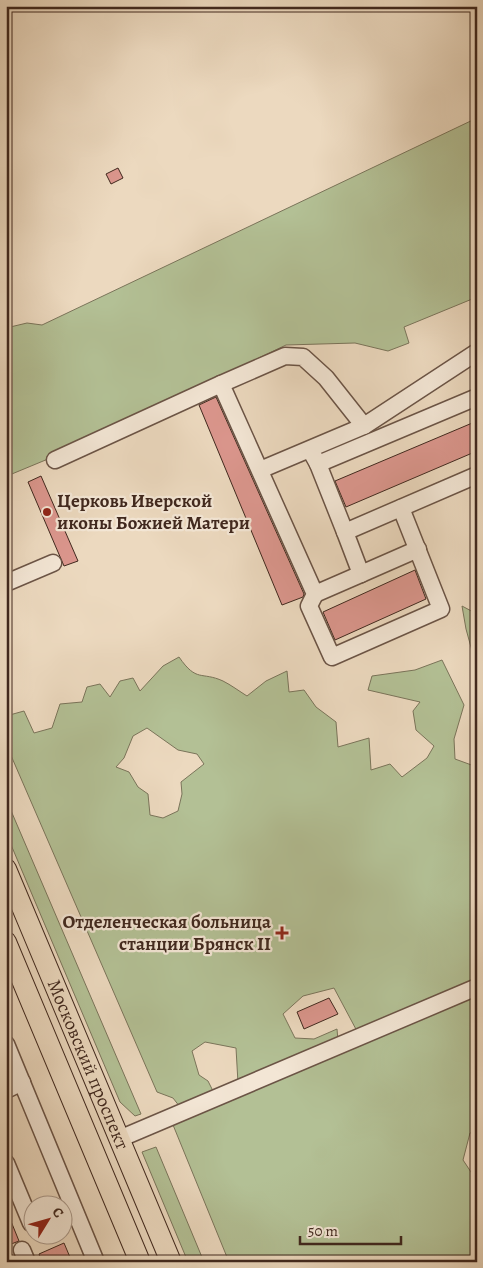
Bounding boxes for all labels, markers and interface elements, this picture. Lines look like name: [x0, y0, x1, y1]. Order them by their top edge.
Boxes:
place label: Церковь Иверской иконы Божией Матери: [57, 488, 250, 536]
marker: Церковь Иверской иконы Божией Матери: [41, 506, 53, 518]
place label: Отделенческая больница станции Брянск II: [62, 909, 272, 957]
marker: Отделенческая больница станции Брянск II: [275, 926, 289, 940]
street label: Московский проспект: [41, 975, 136, 1154]
north arrow: [22, 1196, 72, 1246]
text: С: [48, 1203, 68, 1222]
scale bar: [300, 1213, 402, 1245]
text: 50 m: [308, 1221, 338, 1241]

